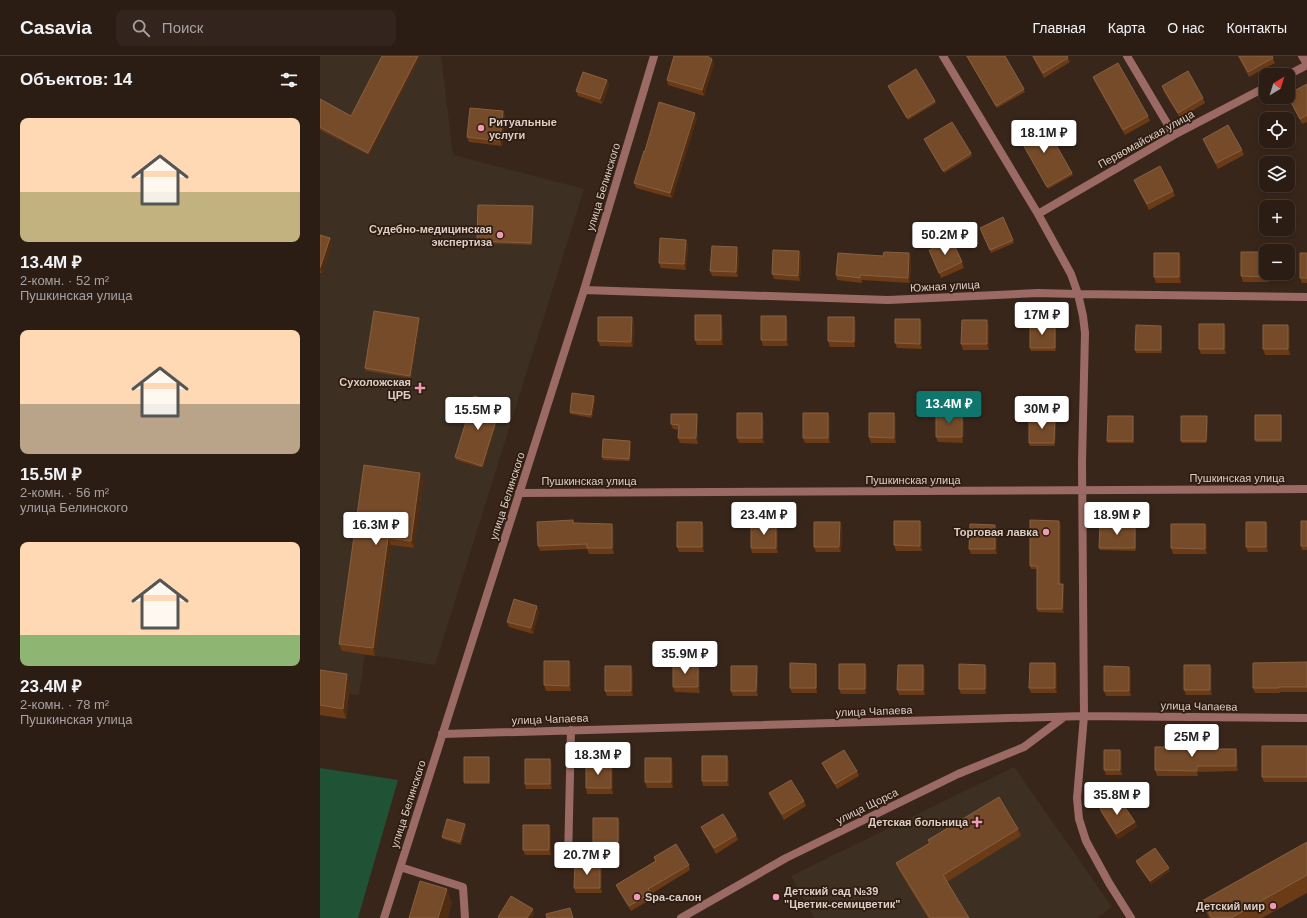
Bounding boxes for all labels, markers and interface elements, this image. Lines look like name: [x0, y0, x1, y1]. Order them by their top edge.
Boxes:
search box: [116, 10, 396, 46]
text: Casavia: [20, 17, 92, 38]
icon: search: [130, 17, 152, 39]
text: Поиск: [162, 19, 203, 36]
text: Главная: [1032, 20, 1086, 36]
text: Карта: [1108, 20, 1145, 36]
text: О нас: [1167, 20, 1205, 36]
text: Контакты: [1227, 20, 1287, 36]
north arrow: [1259, 68, 1295, 104]
map controls: [1259, 68, 1295, 280]
icon: filters: [278, 69, 300, 91]
text: Объектов: 14: [20, 70, 132, 89]
street label: Первомайская улица: [1096, 107, 1197, 170]
button: locate: [1259, 112, 1295, 148]
place label: Ритуальные услуги: [489, 116, 557, 141]
pin: 18.1M ₽: [1007, 120, 1081, 154]
marker: Ритуальные услуги: [476, 123, 486, 133]
text: 18.1M ₽: [1020, 125, 1068, 140]
street label: улица Белинского: [584, 142, 622, 232]
icon: home: [124, 144, 196, 216]
button: layers: [1259, 156, 1295, 192]
button: +: [1259, 200, 1295, 236]
pin: 50.2M ₽: [908, 222, 982, 256]
place label: Судебно-медицинская экспертиза: [369, 223, 493, 248]
text: 50.2M ₽: [921, 227, 969, 242]
marker: Судебно-медицинская экспертиза: [495, 230, 505, 240]
button: −: [1259, 244, 1295, 280]
text: 13.4M ₽: [20, 253, 82, 272]
text: 2-комн. · 52 m²: [20, 273, 109, 288]
street label: Южная улица: [910, 278, 981, 294]
text: Пушкинская улица: [20, 288, 133, 303]
pin: 17M ₽: [1014, 302, 1070, 336]
text: 17M ₽: [1024, 307, 1060, 322]
icon: home: [124, 356, 196, 428]
place label: Сухоложская ЦРБ: [339, 376, 411, 401]
marker: Сухоложская ЦРБ: [414, 382, 426, 394]
pin: 13.4M ₽: [912, 391, 986, 425]
text: 13.4M ₽: [925, 396, 973, 411]
pin: 30M ₽: [1014, 396, 1070, 430]
pin: 15.5M ₽: [441, 397, 515, 431]
text: 30M ₽: [1024, 401, 1060, 416]
text: 15.5M ₽: [454, 402, 502, 417]
street label: улица Белинского: [487, 451, 527, 541]
text: 15.5M ₽: [20, 465, 82, 484]
street label: Пушкинская улица: [1189, 472, 1285, 484]
street label: Пушкинская улица: [865, 474, 961, 486]
street label: Пушкинская улица: [541, 475, 637, 487]
text: 2-комн. · 56 m²: [20, 485, 109, 500]
text: улица Белинского: [20, 500, 128, 515]
pin: 23.4M ₽: [727, 502, 801, 536]
pin: 18.9M ₽: [1080, 502, 1154, 536]
text: 23.4M ₽: [740, 507, 788, 522]
text: 18.9M ₽: [1093, 507, 1141, 522]
pin: 16.3M ₽: [339, 512, 413, 546]
text: 16.3M ₽: [352, 517, 400, 532]
place label: Торговая лавка: [954, 526, 1039, 538]
marker: Торговая лавка: [1041, 527, 1051, 537]
icon: home: [124, 568, 196, 640]
pin: 35.9M ₽: [648, 641, 722, 675]
text: 35.9M ₽: [661, 646, 709, 661]
text: 23.4M ₽: [20, 677, 82, 696]
text: 2-комн. · 78 m²: [20, 697, 109, 712]
street label: улица Чапаева: [1161, 699, 1238, 713]
street label: улица Чапаева: [835, 704, 913, 718]
text: Пушкинская улица: [20, 712, 133, 727]
street label: улица Чапаева: [511, 712, 589, 726]
pin: 25M ₽: [1164, 724, 1220, 758]
text: 25M ₽: [1174, 729, 1210, 744]
pin: 18.3M ₽: [561, 742, 635, 776]
text: 18.3M ₽: [574, 747, 622, 762]
street label: улица Белинского: [388, 759, 428, 849]
pin: 35.8M ₽: [1080, 782, 1154, 816]
street label: улица Щорса: [834, 785, 901, 826]
text: 35.8M ₽: [1093, 787, 1141, 802]
place label: Детская больница: [868, 816, 969, 828]
marker: Детская больница: [971, 816, 983, 828]
pin: 20.7M ₽: [550, 842, 624, 876]
text: 20.7M ₽: [563, 847, 611, 862]
place label: Детский сад №39 "Цветик-семицветик": [784, 885, 900, 910]
place label: Spa-салон: [645, 891, 701, 903]
marker: Spa-салон: [632, 892, 642, 902]
marker: Детский сад №39 "Цветик-семицветик": [771, 892, 781, 902]
place label: Детский мир: [1196, 900, 1265, 912]
marker: Детский мир: [1268, 901, 1278, 911]

